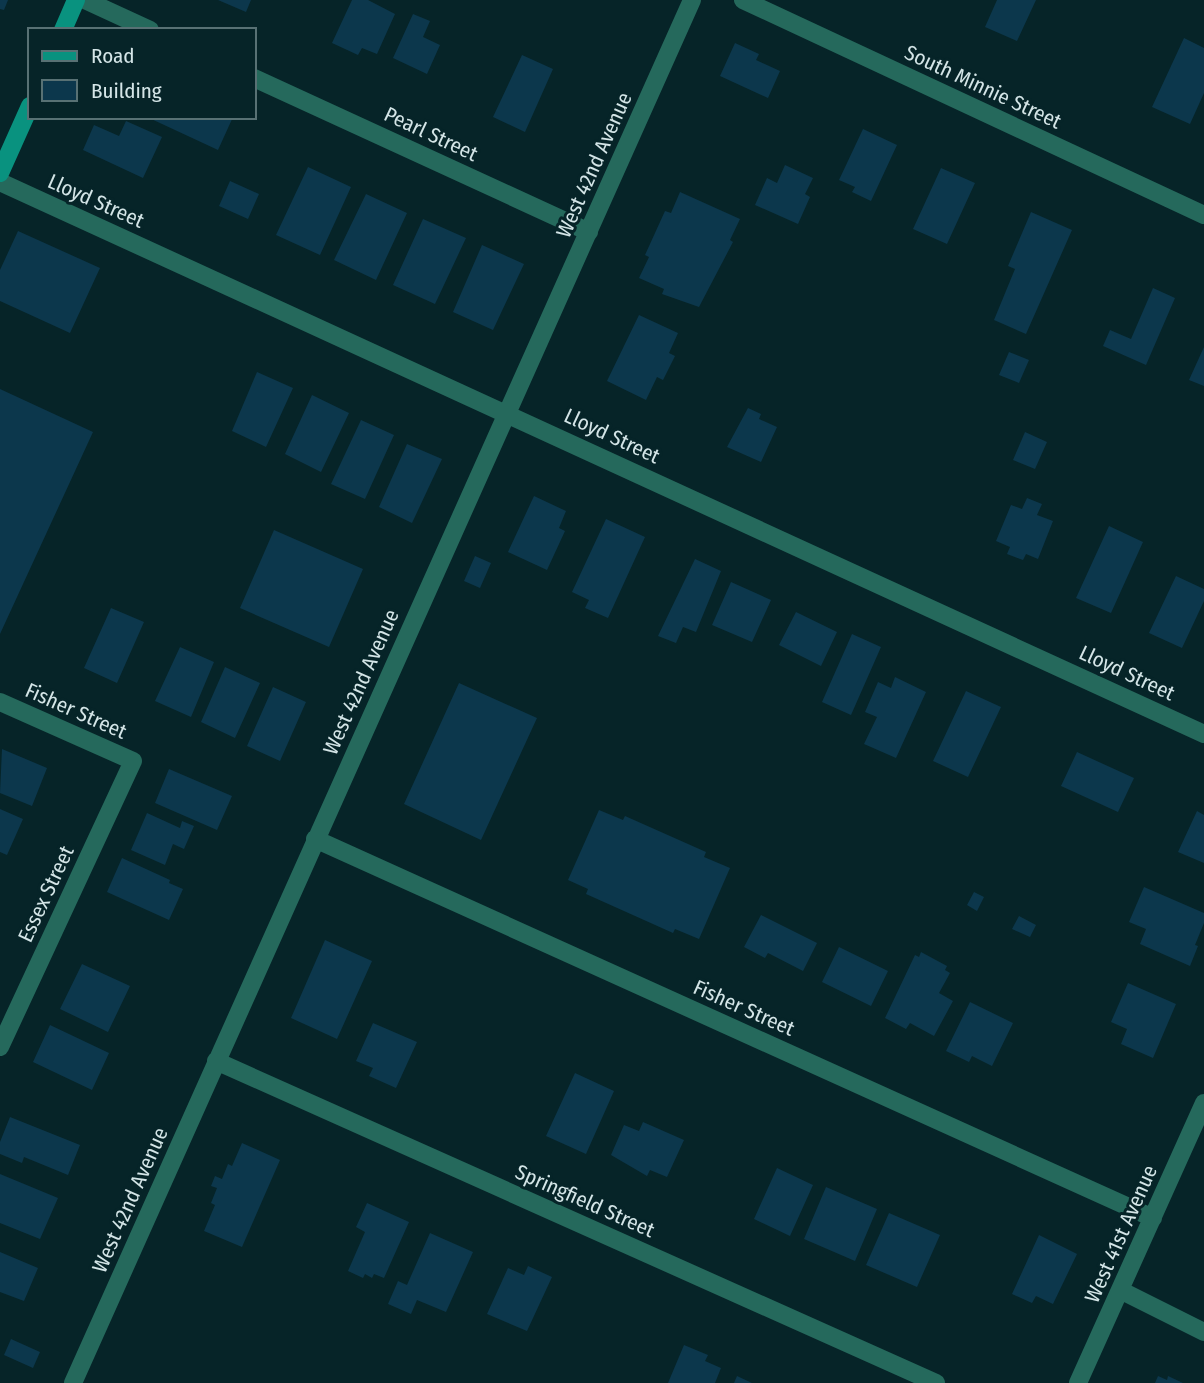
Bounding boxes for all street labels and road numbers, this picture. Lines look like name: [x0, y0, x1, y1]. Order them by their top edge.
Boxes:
street label: South Minnie Street: [901, 39, 1066, 135]
street label: West 42nd Avenue: [550, 88, 638, 242]
street label: Pearl Street: [380, 101, 482, 167]
street label: Lloyd Street: [44, 168, 148, 234]
street label: Lloyd Street: [560, 403, 664, 470]
street label: West 42nd Avenue: [317, 605, 405, 759]
street label: Lloyd Street: [1075, 640, 1179, 707]
street label: Fisher Street: [21, 677, 131, 745]
street label: Essex Street: [12, 842, 80, 946]
street label: Fisher Street: [689, 974, 799, 1042]
street label: West 42nd Avenue: [86, 1123, 174, 1277]
street label: Springfield Street: [511, 1159, 659, 1243]
street label: West 41st Avenue: [1079, 1161, 1163, 1307]

